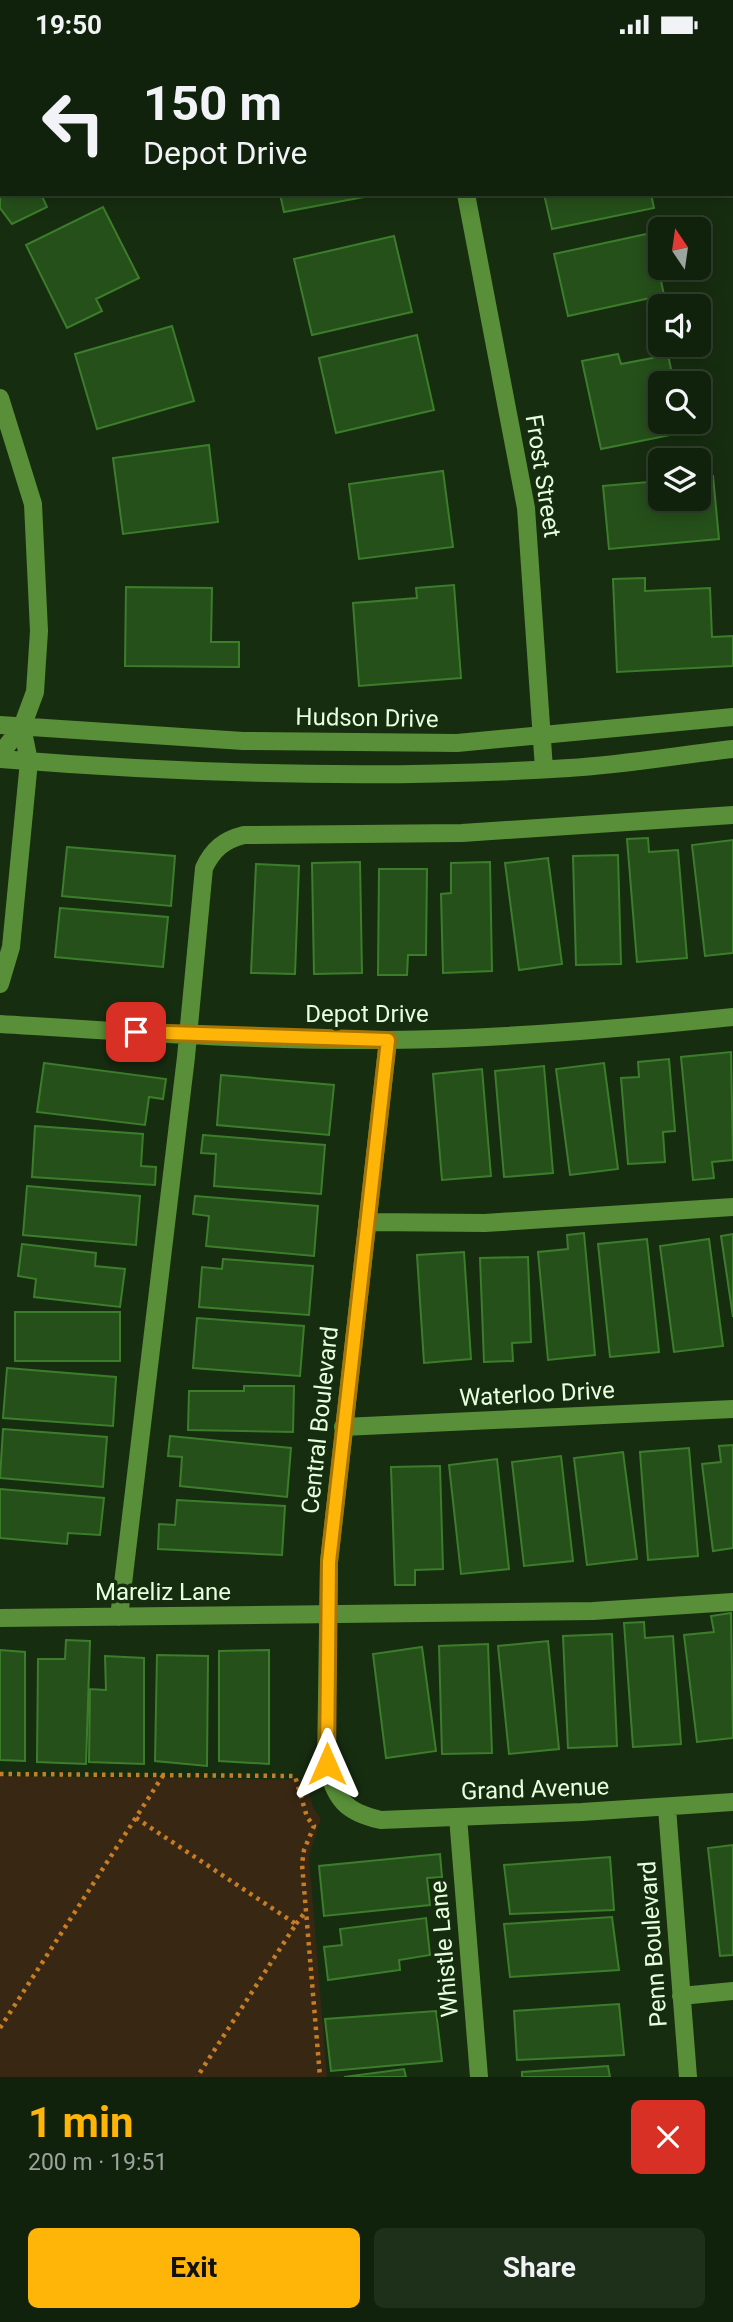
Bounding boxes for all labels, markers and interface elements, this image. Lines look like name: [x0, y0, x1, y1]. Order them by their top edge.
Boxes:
text: 19:50: [35, 10, 102, 40]
text: 150 m: [143, 75, 282, 132]
icon: left: [28, 77, 119, 168]
text: Depot Drive: [143, 134, 307, 172]
north arrow: [648, 217, 710, 280]
map controls: [648, 217, 711, 511]
button: sound: [648, 294, 711, 357]
button: search: [648, 371, 711, 434]
street label: Frost Street: [519, 413, 567, 540]
button: layers: [648, 448, 711, 511]
street label: Hudson Drive: [295, 703, 439, 733]
street label: Depot Drive: [305, 1000, 429, 1028]
pin: [106, 1002, 166, 1062]
icon: arrive: [117, 1013, 155, 1051]
street label: Central Boulevard: [296, 1325, 344, 1515]
street label: Waterloo Drive: [458, 1376, 616, 1412]
street label: Mareliz Lane: [95, 1578, 231, 1606]
position arrow: [290, 1727, 364, 1801]
street label: Grand Avenue: [460, 1772, 610, 1806]
street label: Penn Boulevard: [633, 1860, 673, 2028]
street label: Whistle Lane: [424, 1880, 464, 2018]
text: 1 min: [28, 2098, 134, 2147]
button: close: [631, 2100, 705, 2174]
text: 200 m · 19:51: [28, 2149, 167, 2176]
button: Exit: [28, 2228, 360, 2308]
button: Share: [374, 2228, 705, 2308]

